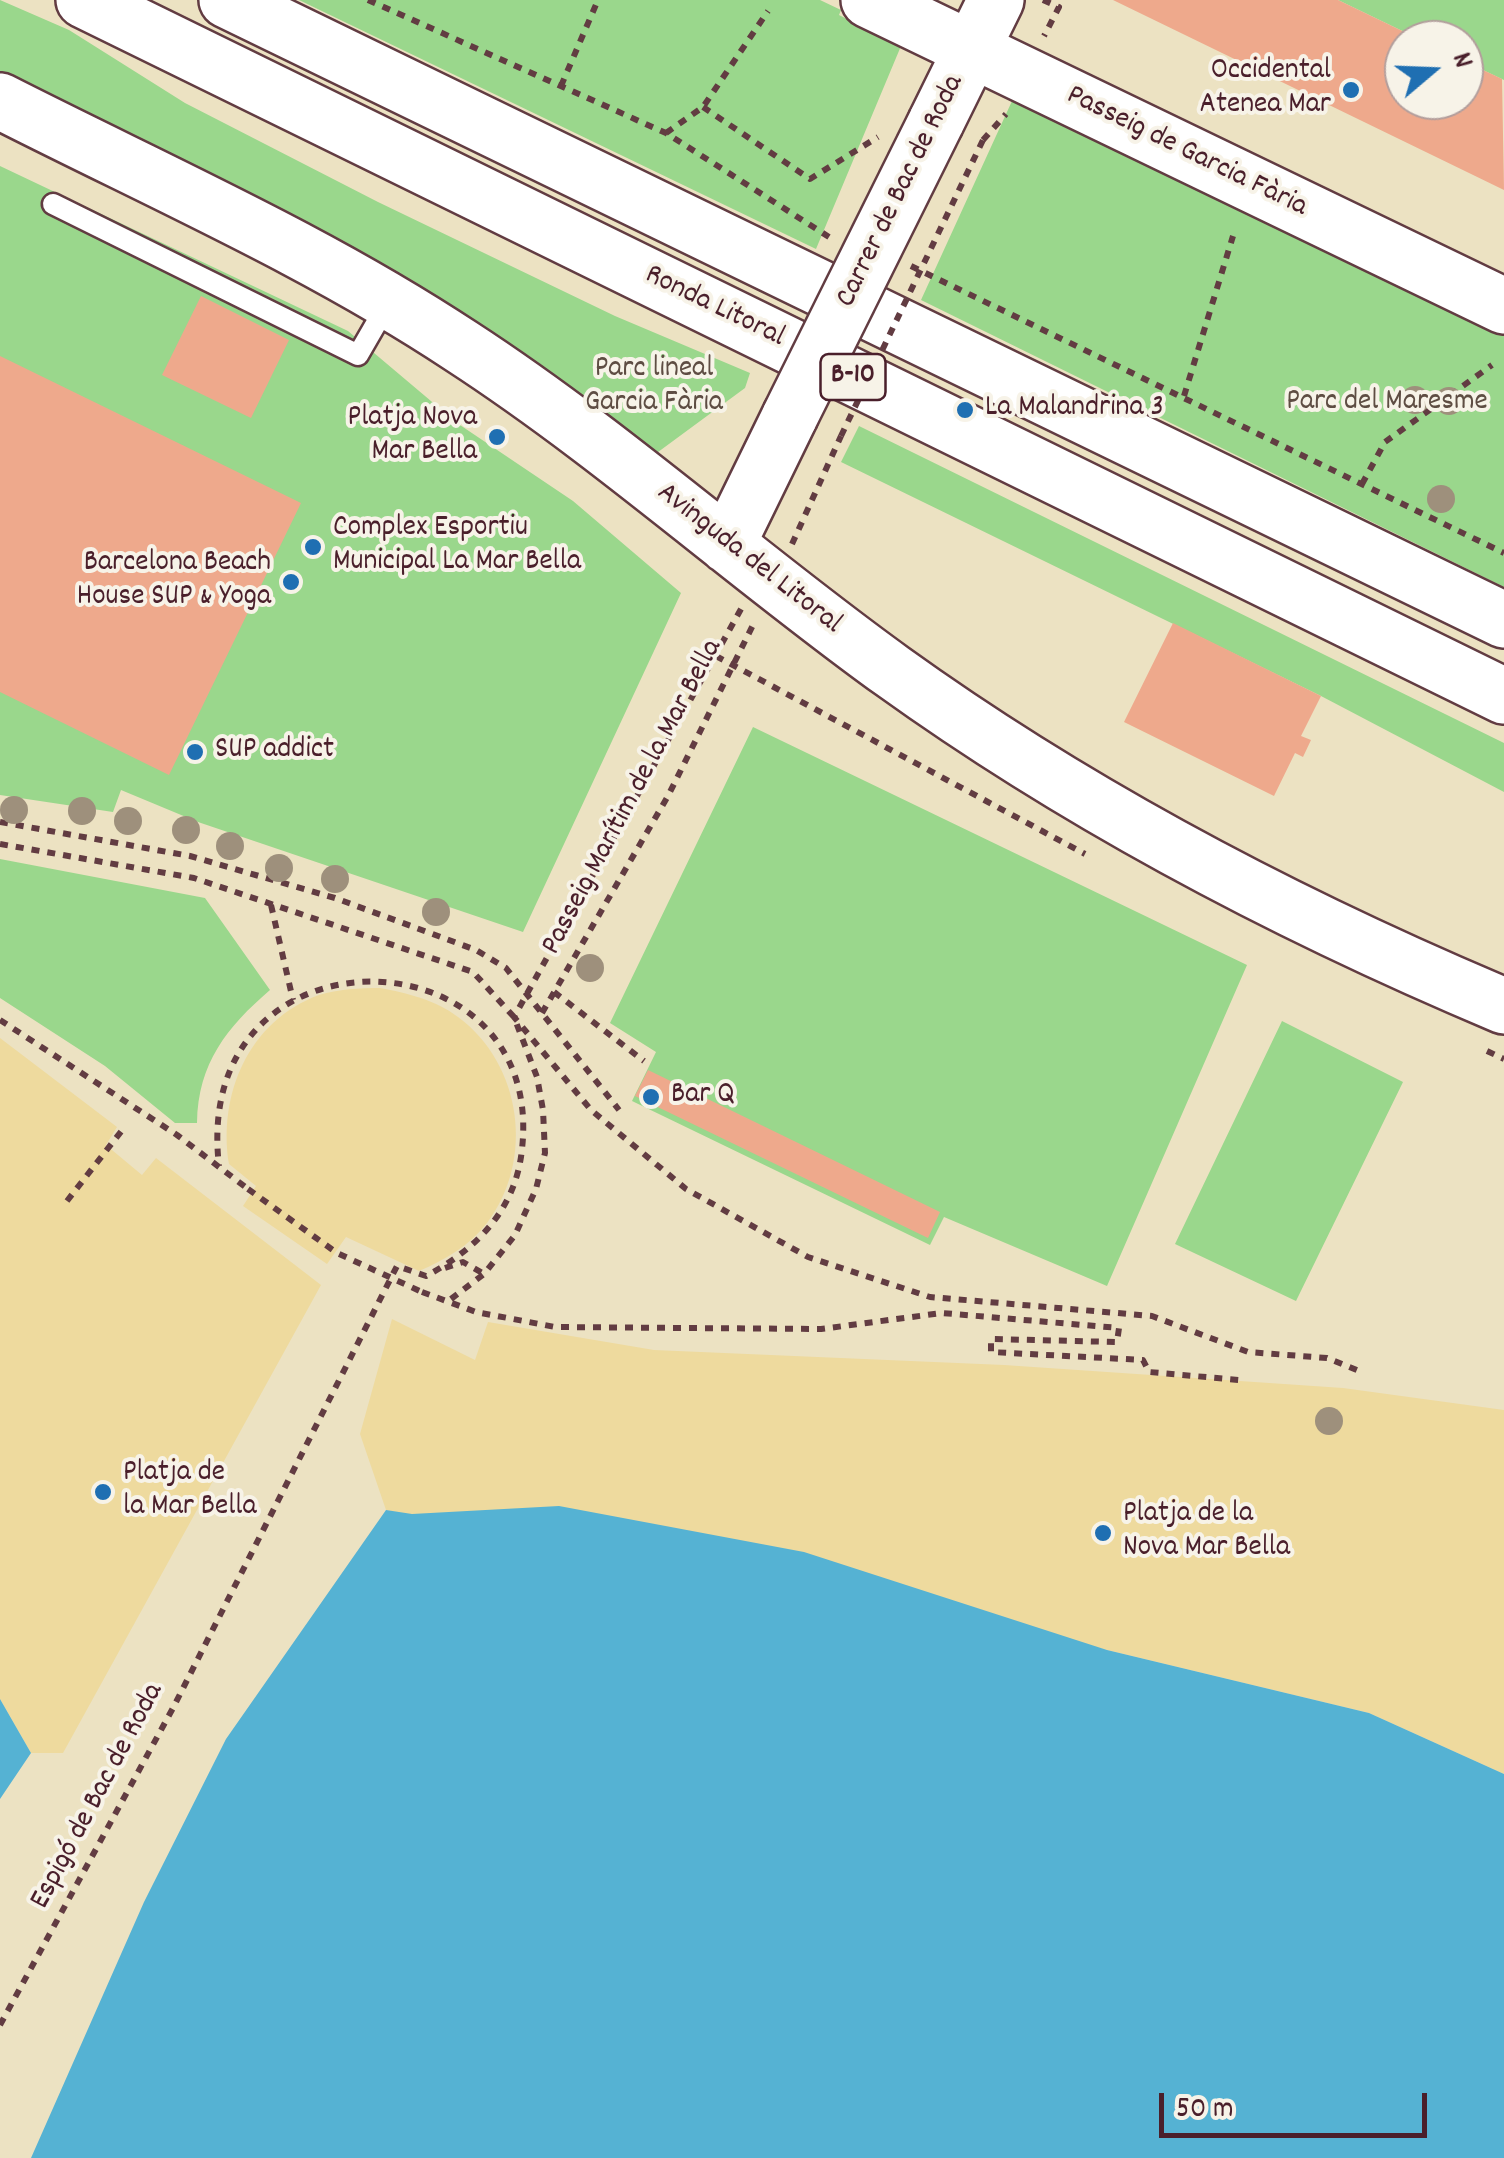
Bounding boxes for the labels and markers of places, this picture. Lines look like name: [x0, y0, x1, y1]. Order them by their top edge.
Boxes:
place label: Occidental Atenea Mar: [1200, 55, 1331, 126]
marker: Occidental Atenea Mar: [1340, 79, 1362, 101]
place label: La Malandrina 3: [985, 392, 1164, 428]
marker: La Malandrina 3: [954, 399, 976, 421]
place label: Platja Nova Mar Bella: [348, 402, 477, 472]
marker: Platja Nova Mar Bella: [486, 426, 508, 448]
place label: Complex Esportiu Municipal La Mar Bella: [333, 512, 581, 582]
marker: Complex Esportiu Municipal La Mar Bella: [302, 536, 324, 558]
place label: Barcelona Beach House SUP & Yoga: [77, 547, 271, 618]
marker: Barcelona Beach House SUP & Yoga: [280, 571, 302, 593]
place label: SUP addict: [215, 734, 334, 770]
marker: SUP addict: [184, 741, 206, 763]
place label: Bar Q: [671, 1079, 735, 1115]
marker: Bar Q: [640, 1086, 662, 1108]
place label: Platja de la Mar Bella: [123, 1457, 256, 1528]
marker: Platja de la Mar Bella: [92, 1481, 114, 1503]
place label: Platja de la Nova Mar Bella: [1123, 1498, 1290, 1568]
marker: Platja de la Nova Mar Bella: [1092, 1522, 1114, 1544]

